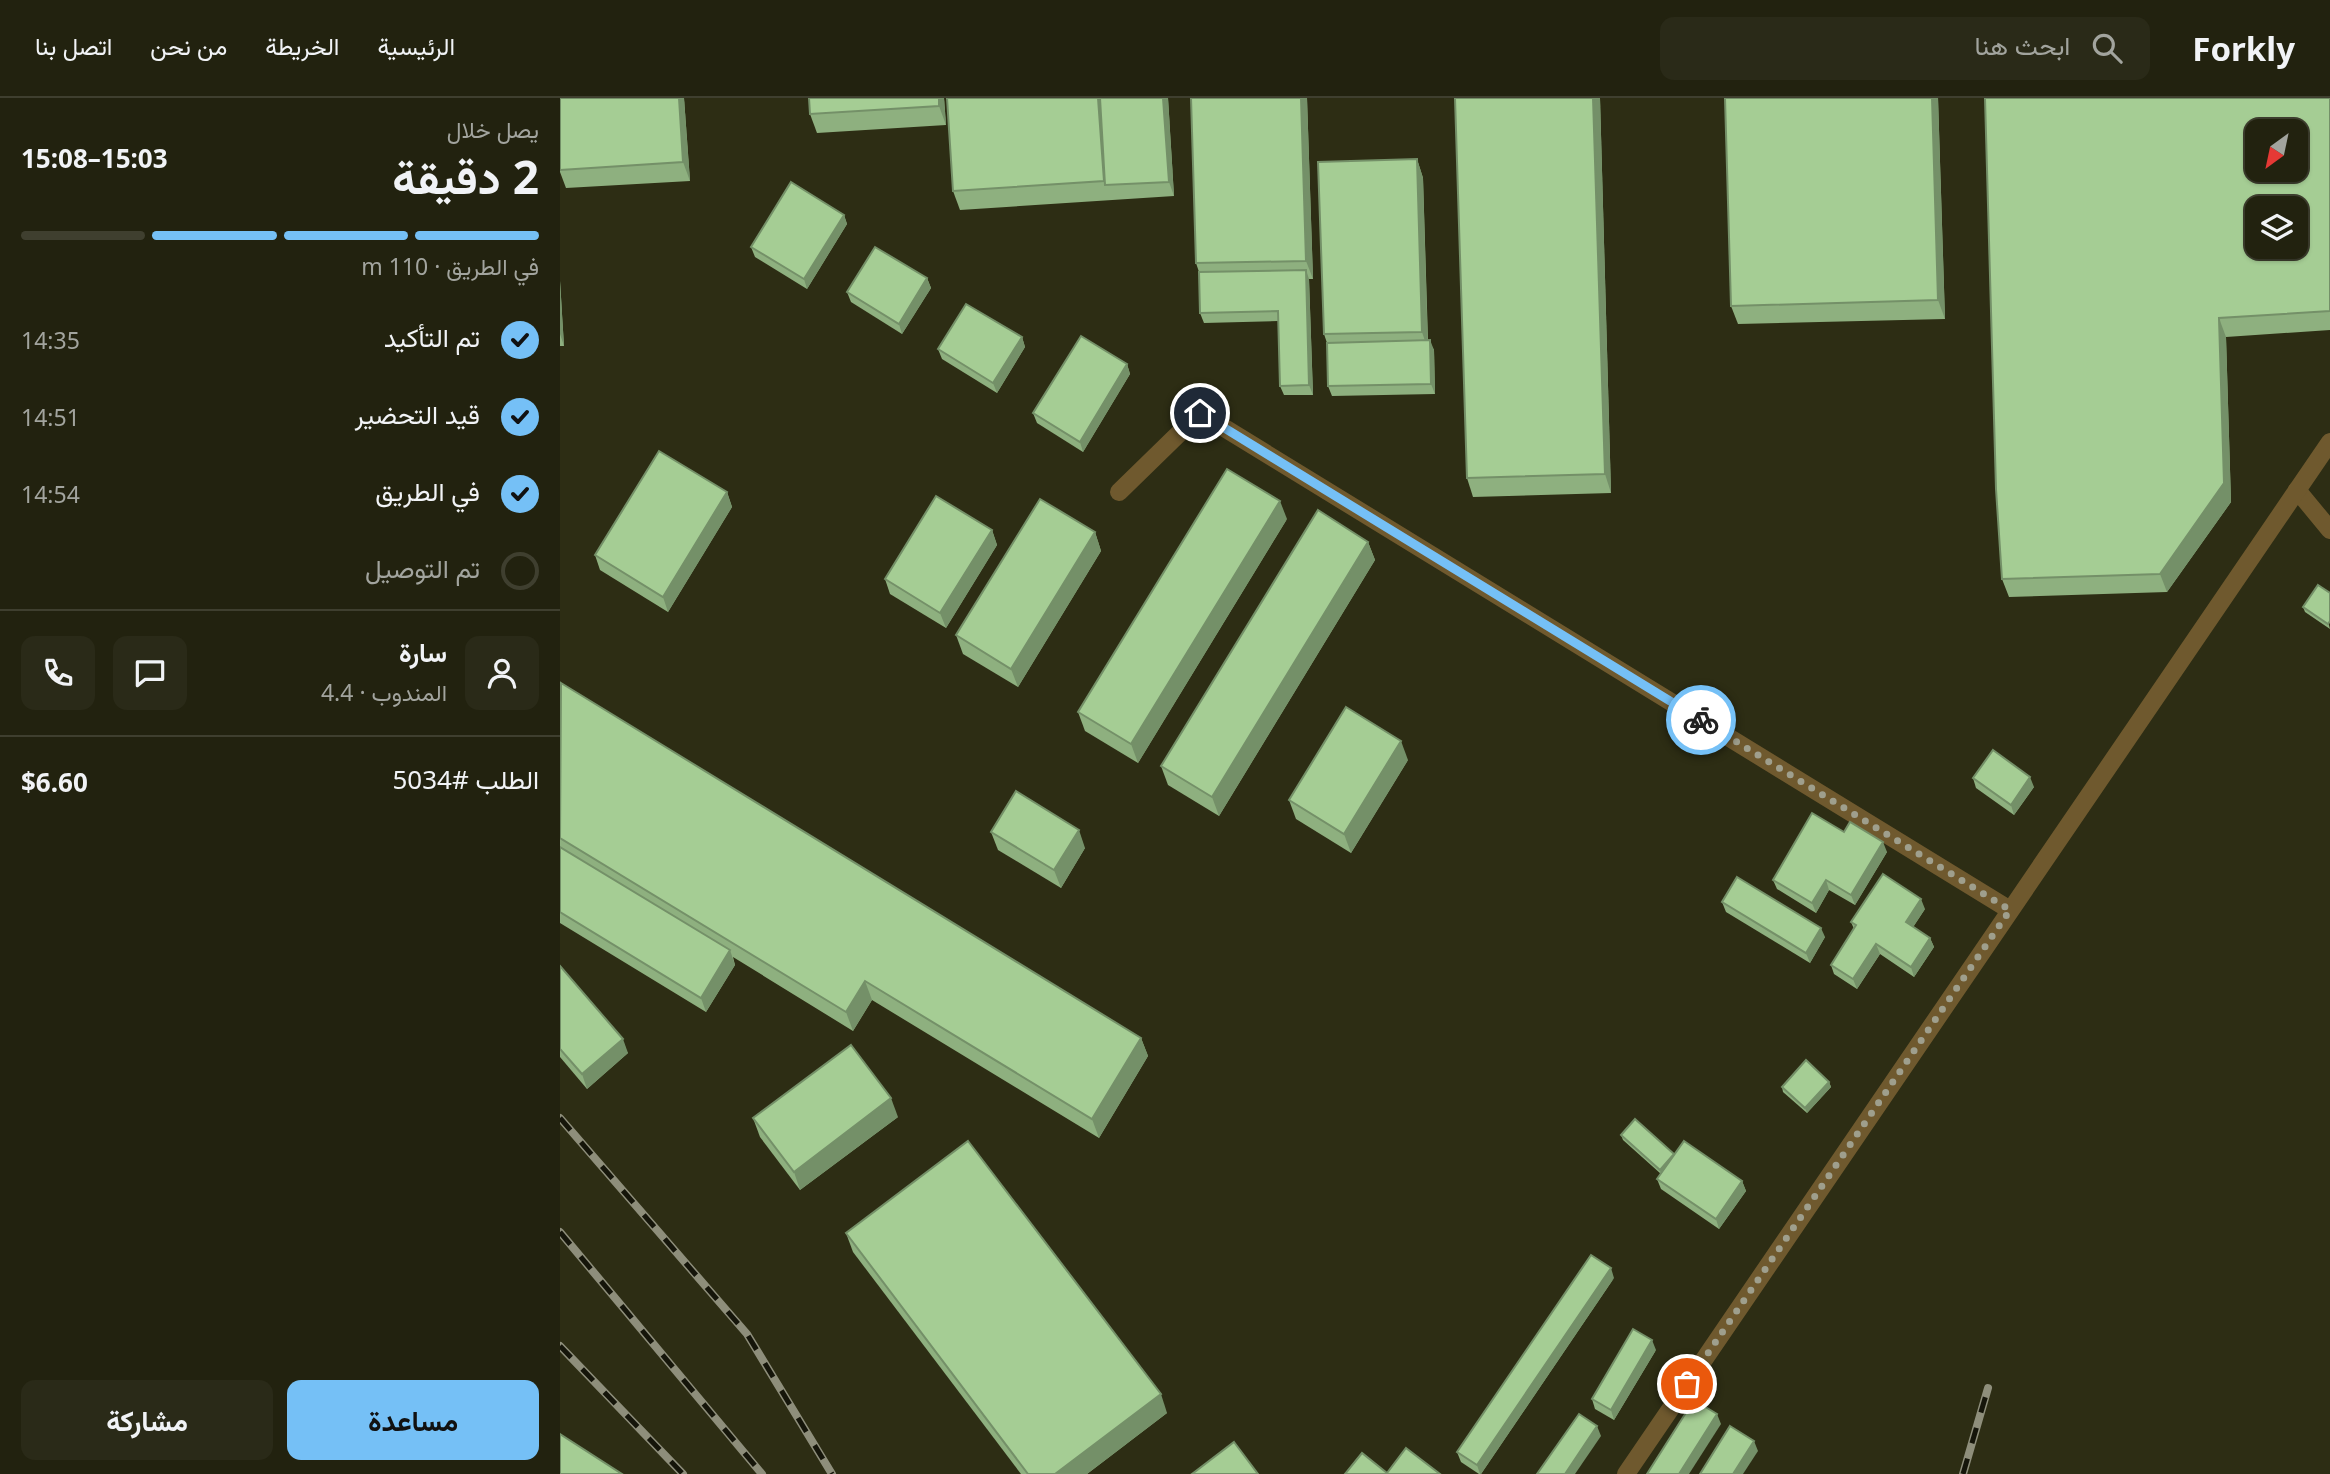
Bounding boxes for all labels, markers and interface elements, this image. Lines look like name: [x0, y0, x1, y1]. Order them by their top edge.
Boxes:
search box: [1660, 17, 2150, 80]
text: Forkly: [2192, 26, 2295, 71]
text: ابحث هنا: [1974, 27, 2070, 63]
text: اتصل بنا: [35, 29, 112, 62]
text: من نحن: [150, 29, 227, 62]
text: الخريطة: [265, 29, 339, 62]
text: الرئيسية: [377, 29, 455, 62]
icon: search: [2088, 29, 2126, 67]
text: يصل خلال: [447, 113, 539, 145]
north arrow: [2245, 119, 2308, 182]
map controls: [2245, 119, 2308, 259]
text: 15:03–15:08: [21, 140, 168, 176]
text: 2 دقيقة: [392, 145, 539, 207]
button: layers: [2245, 196, 2308, 259]
text: في الطريق · 110 m: [361, 250, 539, 282]
text: تم التأكيد: [384, 319, 480, 355]
icon: check: [501, 321, 539, 359]
text: 14:35: [21, 324, 80, 356]
pin: [1170, 383, 1230, 443]
icon: home: [1181, 394, 1219, 432]
text: قيد التحضير: [355, 396, 480, 432]
icon: check: [501, 398, 539, 436]
text: 14:51: [21, 401, 80, 433]
text: في الطريق: [375, 473, 480, 509]
icon: check: [501, 475, 539, 513]
text: 14:54: [21, 478, 80, 510]
text: تم التوصيل: [365, 550, 480, 586]
text: سارة: [399, 634, 447, 670]
button: phone: [21, 636, 95, 710]
button: chat: [113, 636, 187, 710]
button: person: [465, 636, 539, 710]
text: المندوب · 4.4: [321, 676, 447, 708]
courier: [1666, 685, 1736, 755]
icon: bike: [1682, 701, 1720, 739]
text: الطلب #5034: [392, 761, 539, 797]
text: $6.60: [21, 764, 88, 800]
pin: [1657, 1354, 1717, 1414]
icon: bag: [1668, 1365, 1706, 1403]
button: مشاركة: [21, 1380, 273, 1460]
button: مساعدة: [287, 1380, 539, 1460]

